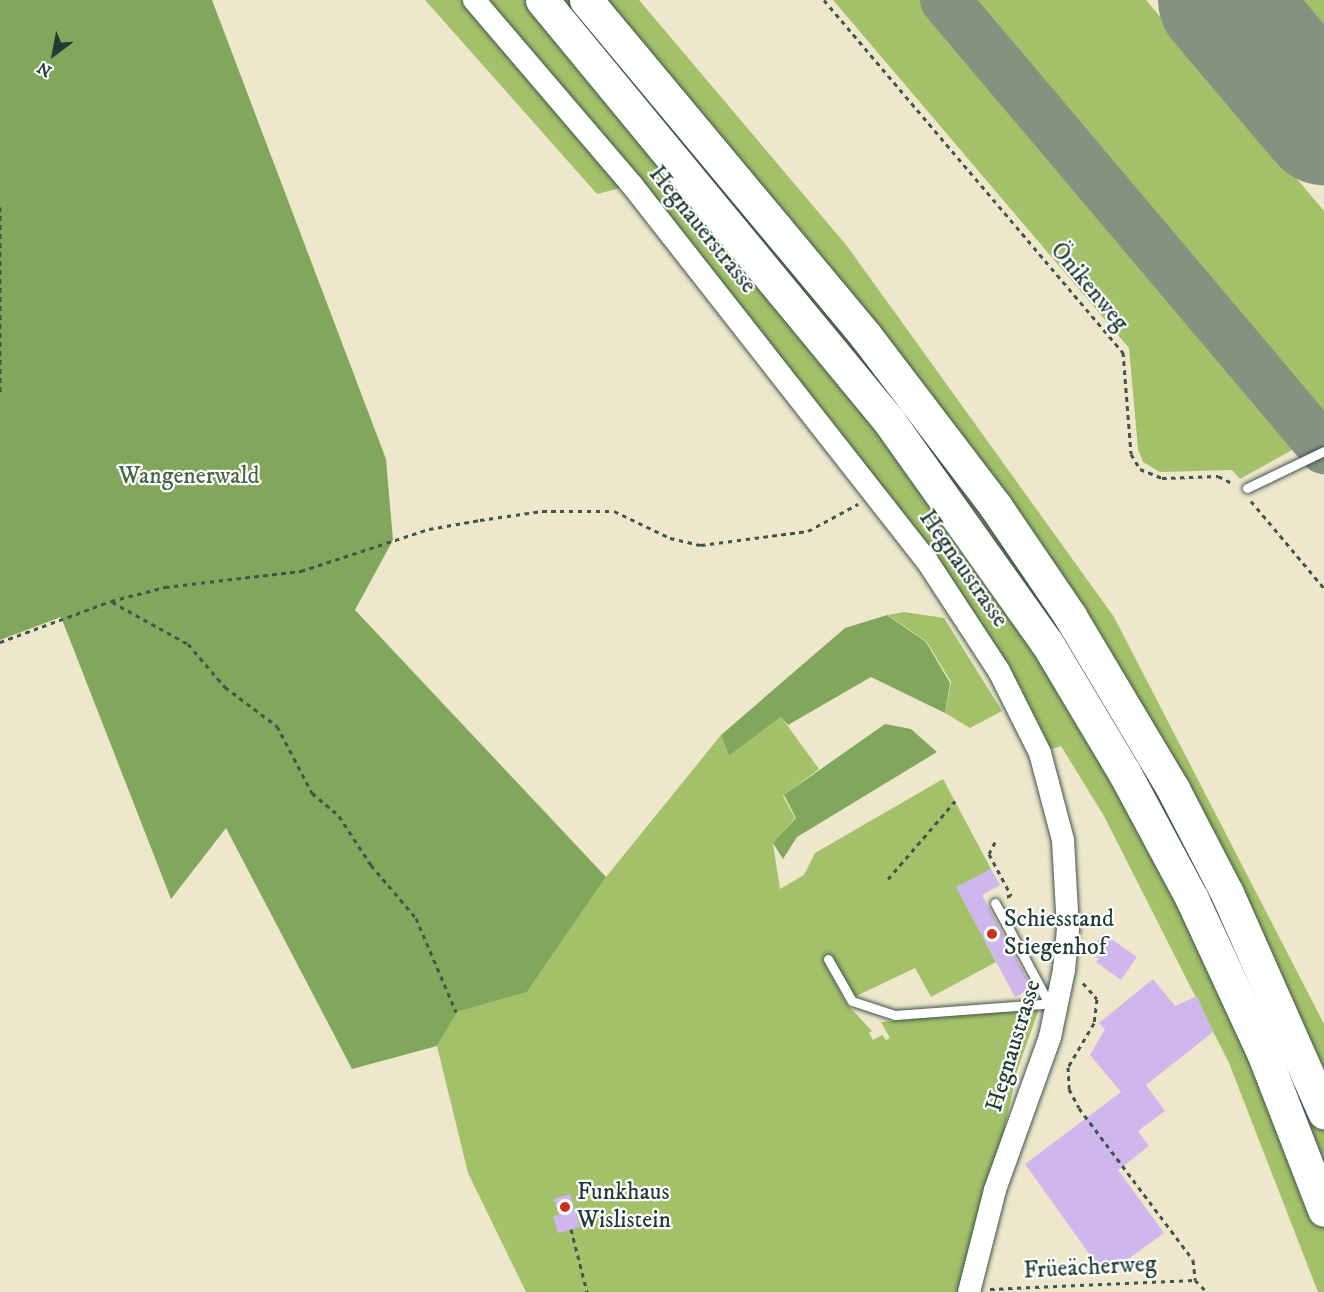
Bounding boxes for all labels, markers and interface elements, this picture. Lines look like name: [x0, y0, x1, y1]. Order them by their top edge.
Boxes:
north arrow: [24, 24, 84, 84]
text: N: [34, 57, 55, 81]
street label: Hegnauerstrasse: [642, 161, 762, 299]
street label: Önikenweg: [1044, 237, 1134, 337]
park label: Wangenerwald: [118, 463, 260, 491]
street label: Hegnaustrasse: [912, 505, 1014, 633]
place label: Schiesstand Stiegenhof: [1004, 906, 1114, 962]
marker: Schiesstand Stiegenhof: [985, 927, 999, 941]
street label: Hegnaustrasse: [980, 977, 1048, 1115]
place label: Funkhaus Wislistein: [577, 1179, 671, 1235]
marker: Funkhaus Wislistein: [558, 1200, 572, 1214]
street label: Früeächerweg: [1023, 1250, 1157, 1286]

